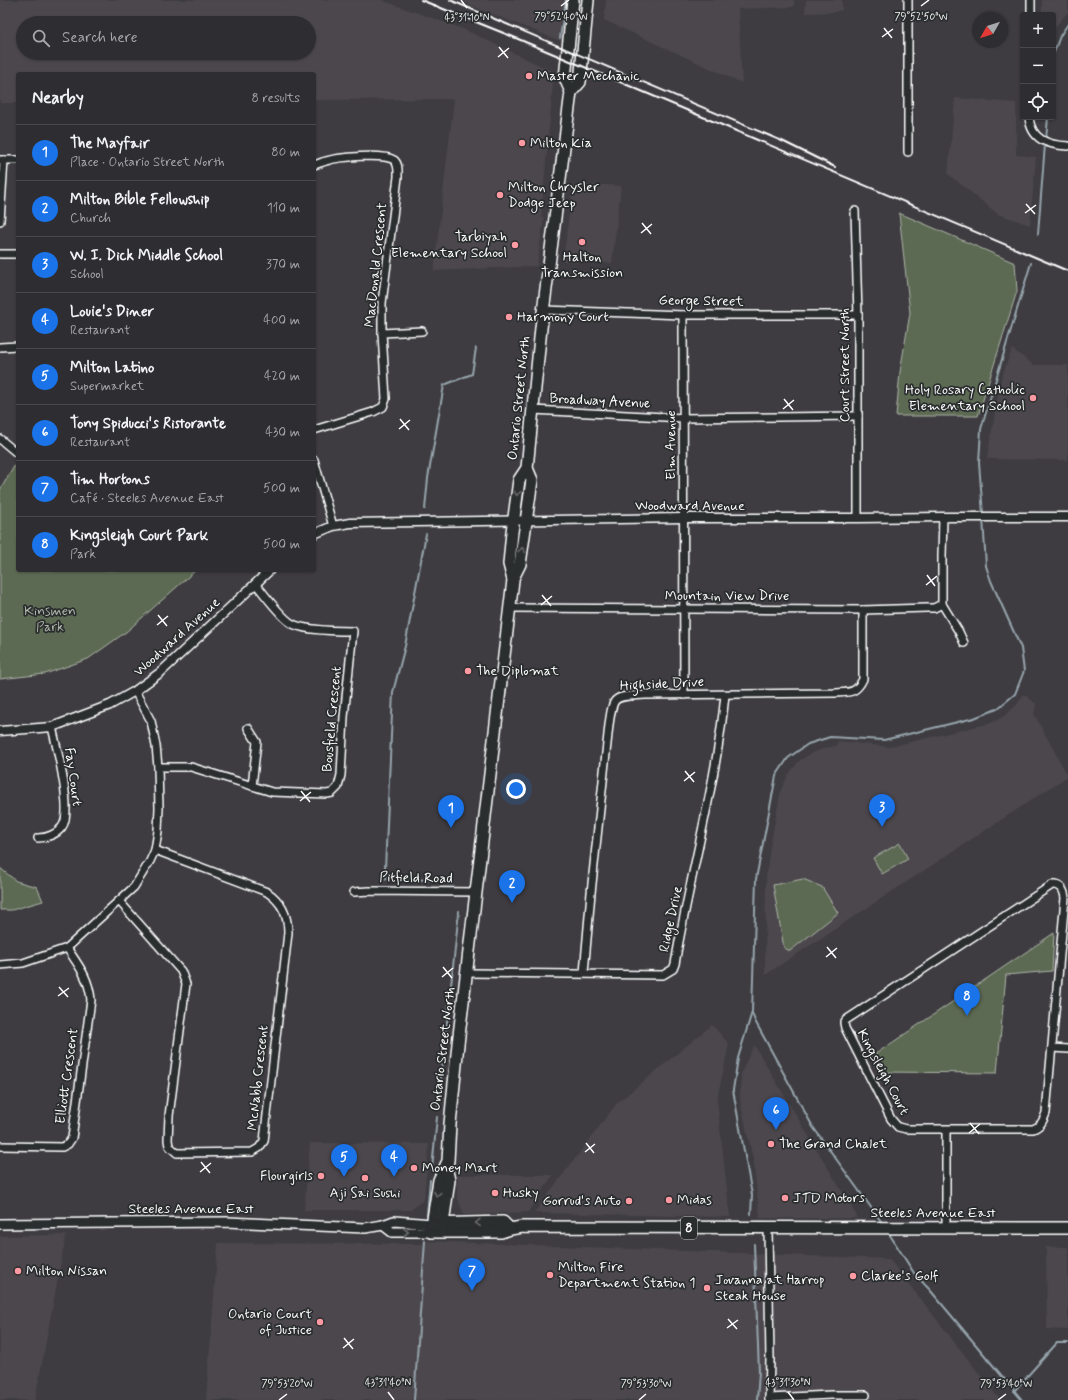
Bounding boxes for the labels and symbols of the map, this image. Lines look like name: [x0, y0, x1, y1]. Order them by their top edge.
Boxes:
text: 79°52'40"W: [534, 10, 588, 24]
text: 79°52'50"W: [894, 10, 948, 24]
text: 43°31'10"N: [445, 11, 490, 25]
north arrow: [972, 12, 1008, 48]
place label: Master Mechanic: [537, 67, 640, 85]
marker: Master Mechanic: [524, 71, 534, 81]
place label: Milton Kia: [530, 134, 592, 152]
marker: Milton Kia: [517, 138, 527, 148]
place label: Milton Chrysler Dodge Jeep: [508, 178, 599, 213]
marker: Milton Chrysler Dodge Jeep: [495, 190, 505, 200]
street label: MacDonald Crescent: [360, 201, 392, 328]
place label: Tarbiyah Elementary School: [391, 228, 507, 262]
marker: Halton Transmission: [577, 237, 587, 247]
marker: Tarbiyah Elementary School: [510, 240, 520, 250]
place label: Halton Transmission: [541, 248, 623, 282]
street label: George Street: [658, 291, 744, 312]
place label: Harmony Court: [517, 308, 609, 326]
street label: Court Street North: [836, 308, 854, 422]
marker: Harmony Court: [504, 312, 514, 322]
street label: Ontario Street North: [504, 335, 534, 461]
place label: Holy Rosary Catholic Elementary School: [905, 381, 1025, 415]
street label: Broadway Avenue: [549, 389, 652, 413]
marker: Holy Rosary Catholic Elementary School: [1028, 393, 1038, 403]
street label: Elm Avenue: [662, 410, 680, 480]
one-way arrow: [513, 490, 522, 496]
street label: Woodward Avenue: [635, 497, 745, 515]
one-way arrow: [517, 547, 526, 553]
street label: Mountain View Drive: [665, 587, 789, 605]
street label: Woodward Avenue: [130, 593, 224, 680]
park label: Kinsmen Park: [24, 602, 76, 636]
place label: The Diplomat: [476, 662, 560, 680]
street label: Bousfield Crescent: [318, 665, 346, 773]
marker: The Diplomat: [463, 666, 473, 676]
street label: Highside Drive: [619, 673, 705, 697]
street label: Fay Court: [60, 747, 86, 807]
your location: [506, 779, 526, 799]
pin: 3: [869, 794, 895, 827]
pin: 1: [438, 795, 464, 828]
street label: Pitfield Road: [379, 868, 453, 888]
pin: 2: [499, 870, 525, 903]
street label: Ridge Drive: [655, 884, 688, 954]
pin: 8: [954, 983, 980, 1016]
street label: Ontario Street North: [426, 986, 460, 1112]
street label: McNabb Crescent: [244, 1025, 272, 1131]
street label: Kingsleigh Court: [852, 1026, 913, 1119]
street label: Elliott Crescent: [51, 1027, 83, 1125]
pin: 6: [763, 1097, 789, 1130]
place label: The Grand Chalet: [779, 1135, 888, 1153]
marker: The Grand Chalet: [766, 1139, 776, 1149]
pin: 5: [331, 1144, 357, 1177]
pin: 4: [381, 1144, 407, 1177]
place label: Money Mart: [422, 1159, 498, 1177]
marker: Money Mart: [409, 1163, 419, 1173]
place label: Flourgirls: [260, 1167, 313, 1185]
marker: Flourgirls: [316, 1171, 326, 1181]
marker: Aji Sai Sushi: [360, 1173, 370, 1183]
place label: Aji Sai Sushi: [330, 1184, 400, 1202]
place label: Husky: [503, 1184, 539, 1202]
marker: Husky: [490, 1188, 500, 1198]
place label: JTD Motors: [793, 1189, 865, 1207]
one-way arrow: [433, 1191, 442, 1198]
place label: Midas: [677, 1191, 712, 1209]
place label: Gorrud's Auto: [543, 1192, 621, 1210]
marker: JTD Motors: [780, 1193, 790, 1203]
marker: Midas: [664, 1195, 674, 1205]
marker: Gorrud's Auto: [624, 1196, 634, 1206]
street label: Steeles Avenue East: [128, 1200, 254, 1218]
street label: Steeles Avenue East: [870, 1204, 996, 1222]
road number: 8: [681, 1217, 697, 1239]
one-way arrow: [475, 1219, 481, 1227]
one-way arrow: [403, 1228, 409, 1236]
pin: 7: [459, 1258, 485, 1291]
place label: Milton Fire Department Station 1: [558, 1258, 696, 1292]
place label: Milton Nissan: [26, 1262, 107, 1280]
marker: Milton Nissan: [13, 1266, 23, 1276]
place label: Clarke's Golf: [861, 1267, 939, 1285]
marker: Milton Fire Department Station 1: [545, 1270, 555, 1280]
place label: Jovanna at Harrop Steak House: [715, 1271, 825, 1305]
marker: Clarke's Golf: [848, 1271, 858, 1281]
marker: Jovanna at Harrop Steak House: [702, 1283, 712, 1293]
place label: Ontario Court of Justice: [228, 1305, 312, 1339]
marker: Ontario Court of Justice: [315, 1317, 325, 1327]
text: 43°31'40"N: [365, 1376, 411, 1390]
text: 43°31'30"N: [766, 1376, 811, 1390]
text: 79°53'20"W: [261, 1377, 313, 1391]
text: 79°53'30"W: [621, 1377, 671, 1391]
text: 79°53'40"W: [980, 1377, 1032, 1391]

